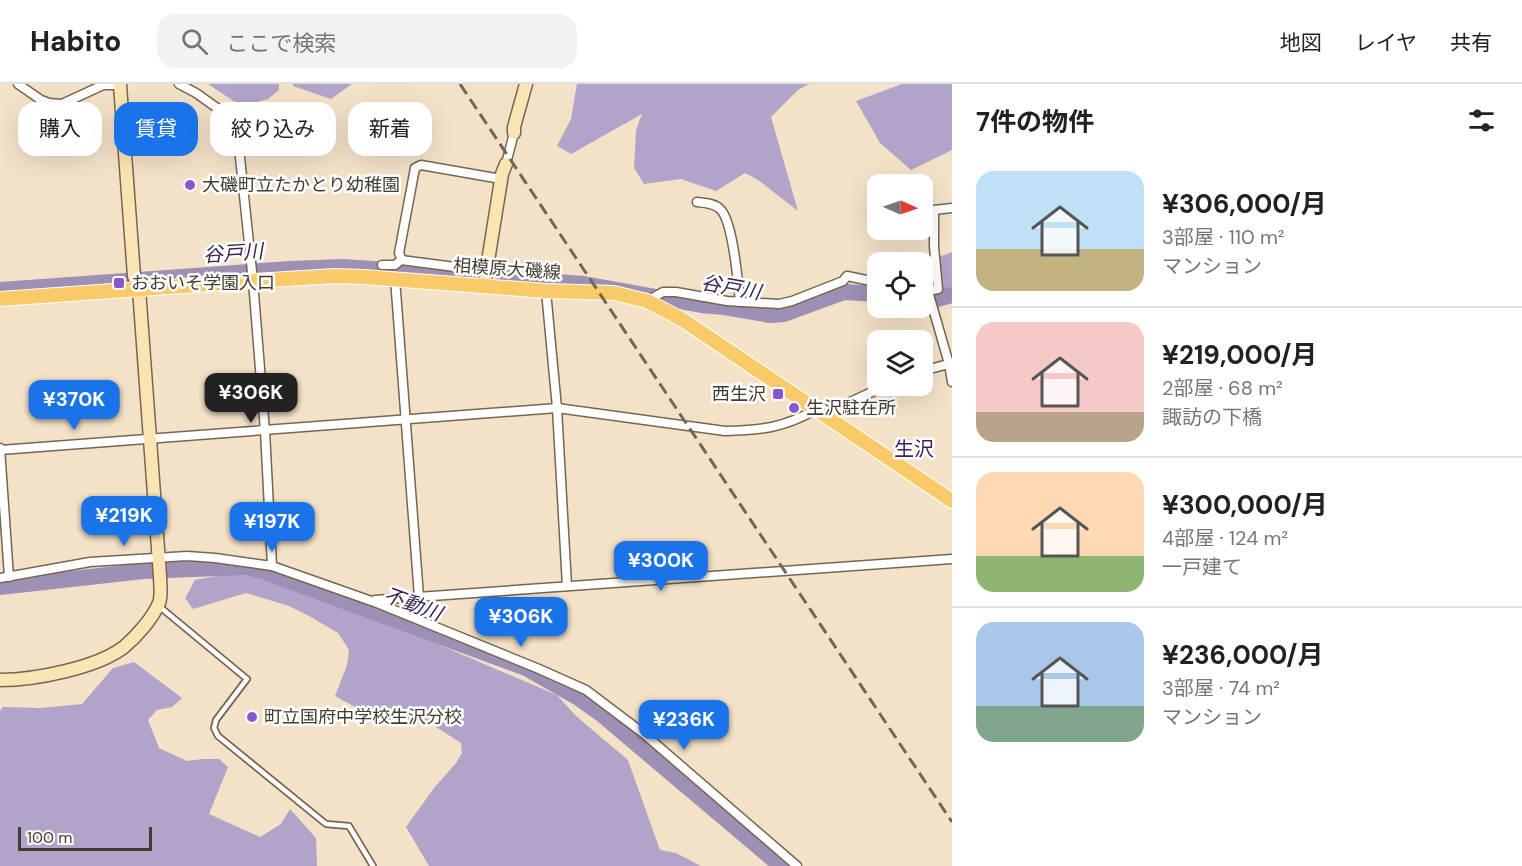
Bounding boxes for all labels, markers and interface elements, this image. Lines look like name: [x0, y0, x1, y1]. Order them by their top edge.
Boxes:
search box: [157, 14, 577, 68]
text: Habito: [30, 23, 121, 60]
icon: search: [178, 25, 211, 58]
text: ここで検索: [226, 29, 336, 58]
text: 地図: [1280, 29, 1322, 57]
text: レイヤ: [1355, 29, 1417, 57]
text: 共有: [1450, 29, 1492, 57]
chip: 購入: [18, 102, 102, 156]
chip: 賃貸: [114, 102, 198, 156]
chip: 絞り込み: [210, 102, 336, 156]
chip: 新着: [348, 102, 432, 156]
icon: filters: [1465, 104, 1498, 137]
text: 7件の物件: [976, 105, 1094, 139]
place label: 大磯町立たかとり幼稚園: [202, 173, 400, 197]
north arrow: [867, 174, 933, 240]
map controls: [867, 174, 933, 396]
marker: 大磯町立たかとり幼稚園: [183, 178, 197, 192]
text: ¥306,000/月: [1162, 187, 1327, 221]
icon: home: [1024, 195, 1096, 267]
text: 3部屋 · 110 m²: [1162, 224, 1284, 250]
water label: 谷戸川: [202, 238, 266, 268]
button: locate: [867, 252, 933, 318]
street label: 相模原大磯線: [452, 253, 562, 285]
text: マンション: [1162, 253, 1262, 279]
water label: 谷戸川: [699, 269, 765, 305]
place label: おおいそ学園入口: [131, 271, 275, 295]
marker: おおいそ学園入口: [112, 276, 126, 290]
button: layers: [867, 330, 933, 396]
text: ¥219,000/月: [1162, 338, 1317, 372]
icon: home: [1024, 346, 1096, 418]
pin: ¥306K: [209, 373, 293, 424]
text: 2部屋 · 68 m²: [1162, 375, 1283, 401]
text: ¥306K: [219, 379, 283, 405]
pin: ¥370K: [32, 380, 116, 431]
place label: 西生沢: [712, 382, 766, 406]
text: ¥370K: [43, 386, 105, 412]
marker: 西生沢: [771, 387, 785, 401]
place label: 生沢駐在所: [806, 396, 896, 420]
marker: 生沢駐在所: [787, 401, 801, 415]
text: 諏訪の下橋: [1162, 404, 1262, 430]
district label: 生沢: [894, 436, 934, 462]
text: ¥300,000/月: [1162, 488, 1328, 522]
pin: ¥219K: [82, 496, 166, 547]
icon: home: [1024, 496, 1096, 568]
text: ¥219K: [95, 502, 153, 528]
pin: ¥197K: [230, 502, 314, 553]
text: ¥197K: [244, 508, 300, 534]
text: 4部屋 · 124 m²: [1162, 525, 1288, 551]
pin: ¥300K: [619, 541, 703, 592]
text: ¥300K: [628, 547, 694, 573]
text: 一戸建て: [1162, 554, 1242, 580]
water label: 不動川: [380, 582, 448, 627]
pin: ¥306K: [479, 597, 563, 648]
text: ¥306K: [489, 603, 553, 629]
text: ¥236,000/月: [1162, 638, 1323, 672]
icon: home: [1024, 646, 1096, 718]
text: 3部屋 · 74 m²: [1162, 675, 1280, 701]
pin: ¥236K: [642, 700, 726, 751]
text: マンション: [1162, 704, 1262, 730]
place label: 町立国府中学校生沢分校: [264, 705, 462, 729]
text: ¥236K: [653, 706, 715, 732]
marker: 町立国府中学校生沢分校: [245, 710, 259, 724]
scale bar: [18, 824, 152, 852]
text: 100 m: [27, 827, 72, 848]

